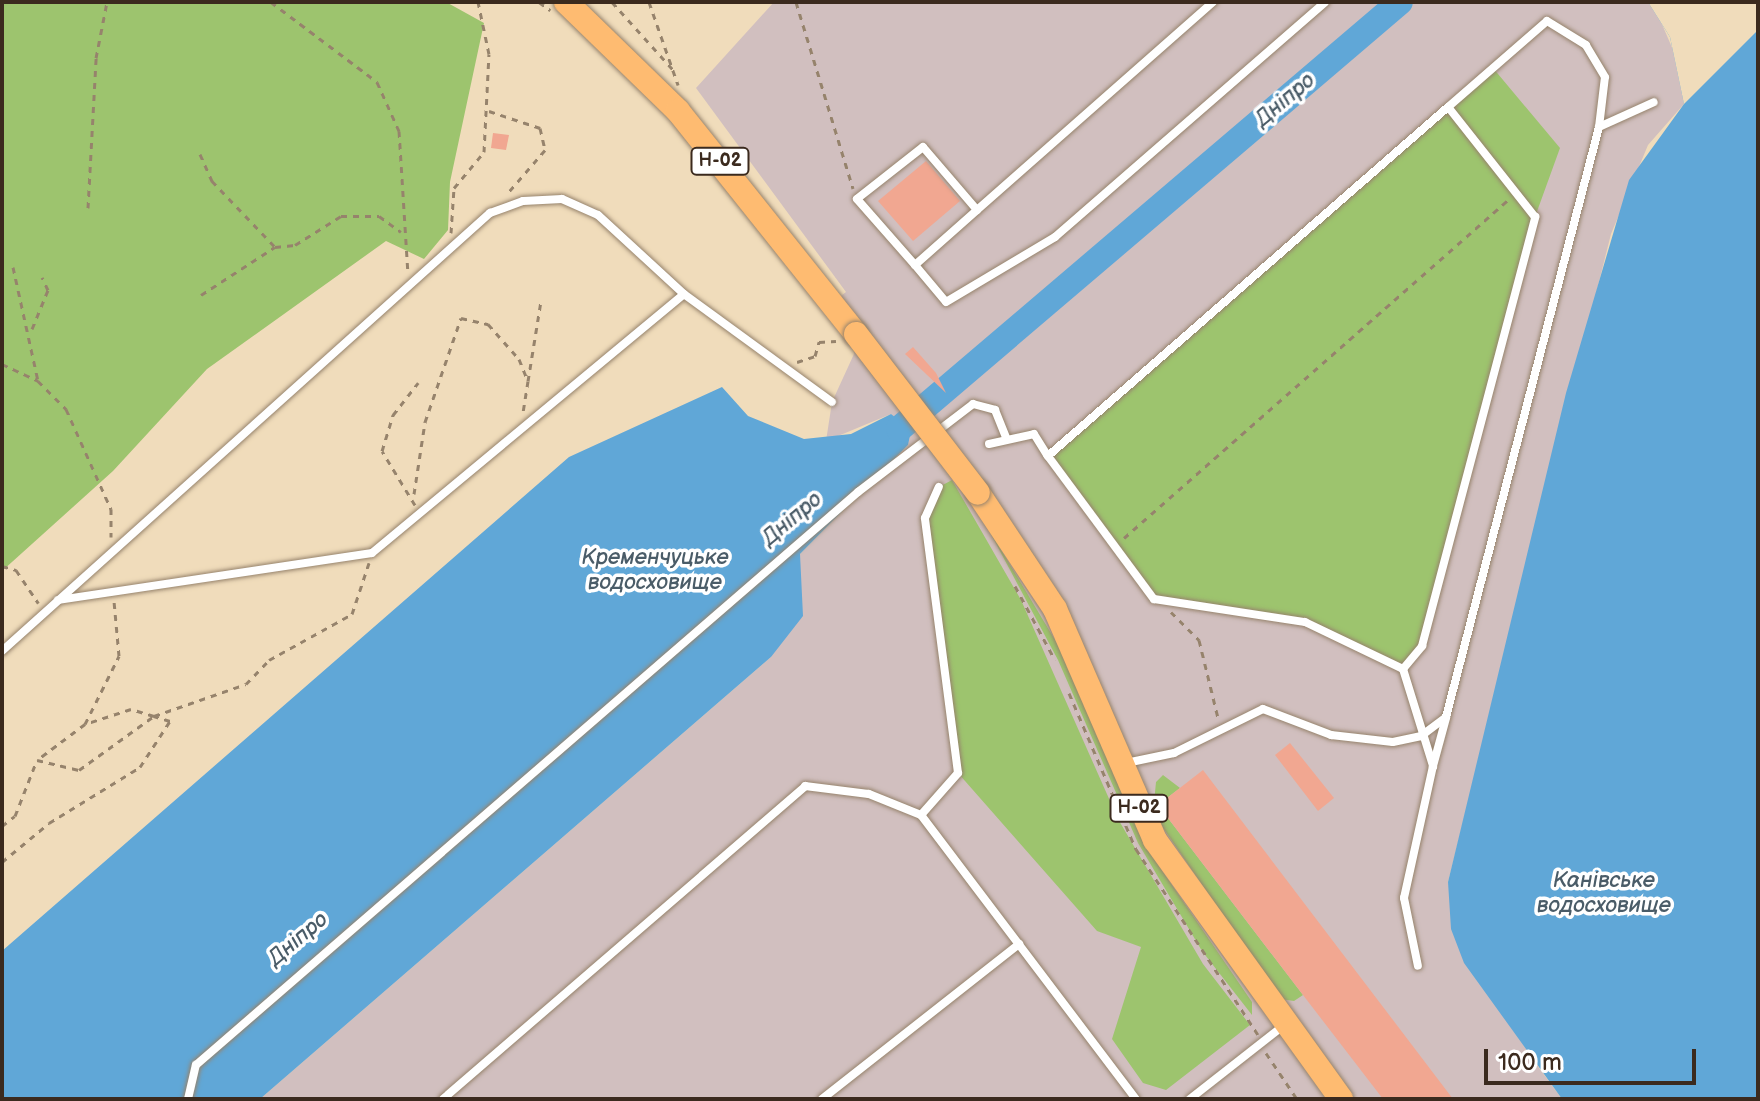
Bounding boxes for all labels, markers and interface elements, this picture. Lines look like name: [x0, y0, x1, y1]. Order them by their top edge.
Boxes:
water label: Дніпро: [1250, 67, 1320, 133]
road number: Н-02: [690, 147, 750, 175]
water label: Дніпро: [757, 486, 827, 552]
water label: Кременчуцьке водосховище: [581, 544, 729, 596]
road number: Н-02: [1109, 794, 1169, 822]
water label: Канівське водосховище: [1537, 867, 1671, 918]
water label: Дніпро: [263, 906, 333, 972]
scale bar: [1488, 1033, 1700, 1083]
text: 100 m: [1498, 1048, 1562, 1077]

